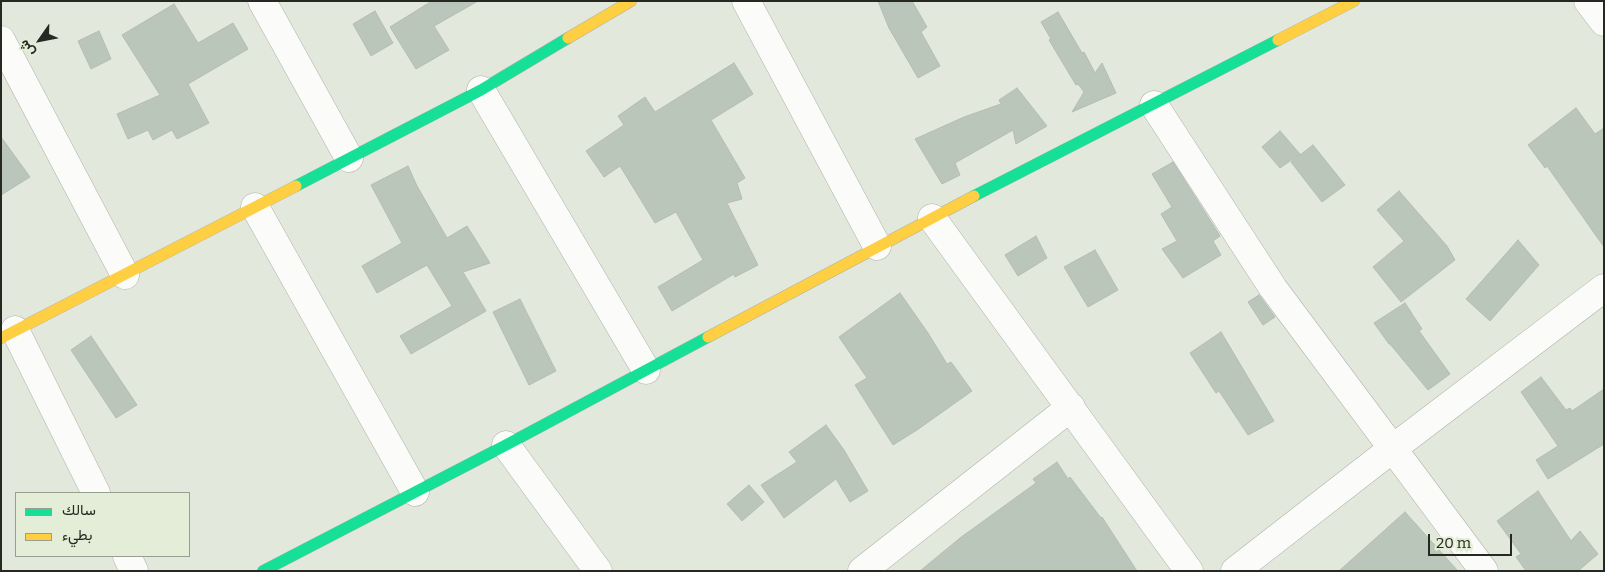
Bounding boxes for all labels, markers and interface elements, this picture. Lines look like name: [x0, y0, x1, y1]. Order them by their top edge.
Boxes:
north arrow: [15, 15, 65, 65]
text: ش: [15, 37, 39, 60]
legend: [15, 492, 190, 557]
text: سالك: [62, 501, 96, 519]
scale bar: [1430, 524, 1514, 556]
text: بطيء: [62, 526, 92, 544]
text: 20 m: [1436, 534, 1471, 552]

